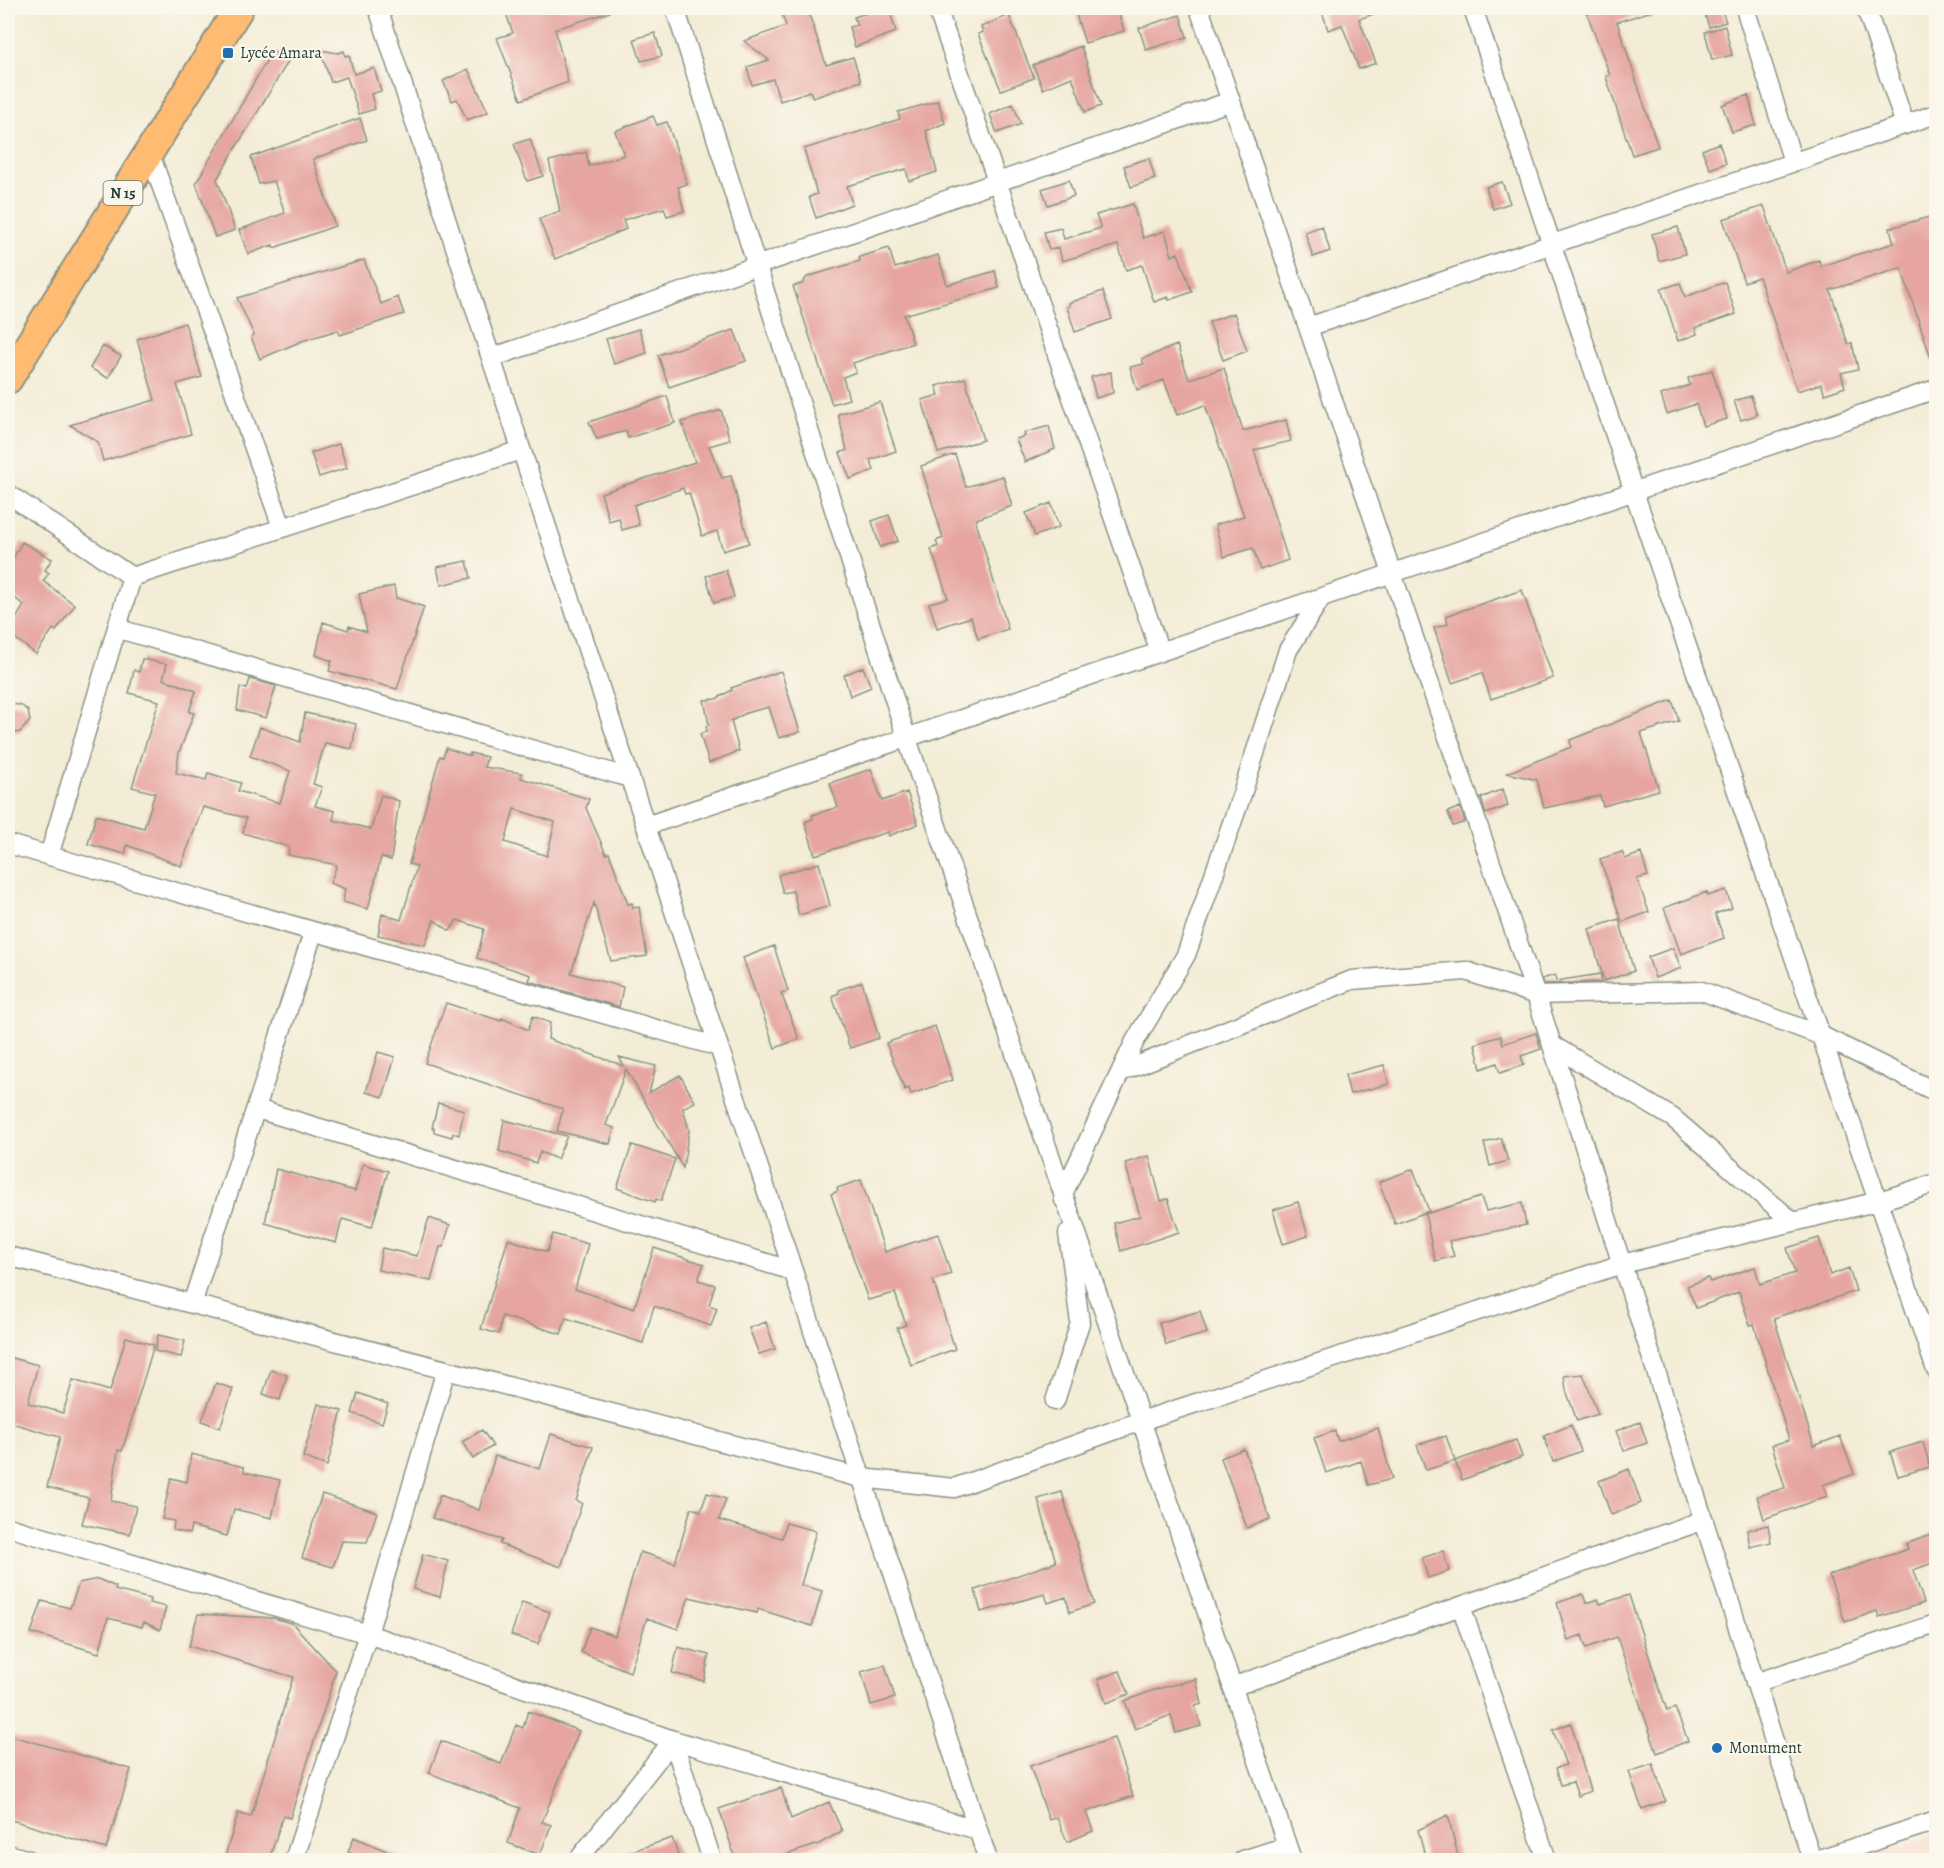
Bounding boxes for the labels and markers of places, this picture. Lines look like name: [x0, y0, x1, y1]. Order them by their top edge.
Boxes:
place label: Lycée Amara: [240, 42, 323, 64]
marker: Lycée Amara: [221, 46, 235, 60]
place label: Monument: [1729, 1737, 1802, 1759]
marker: Monument: [1710, 1741, 1724, 1755]

